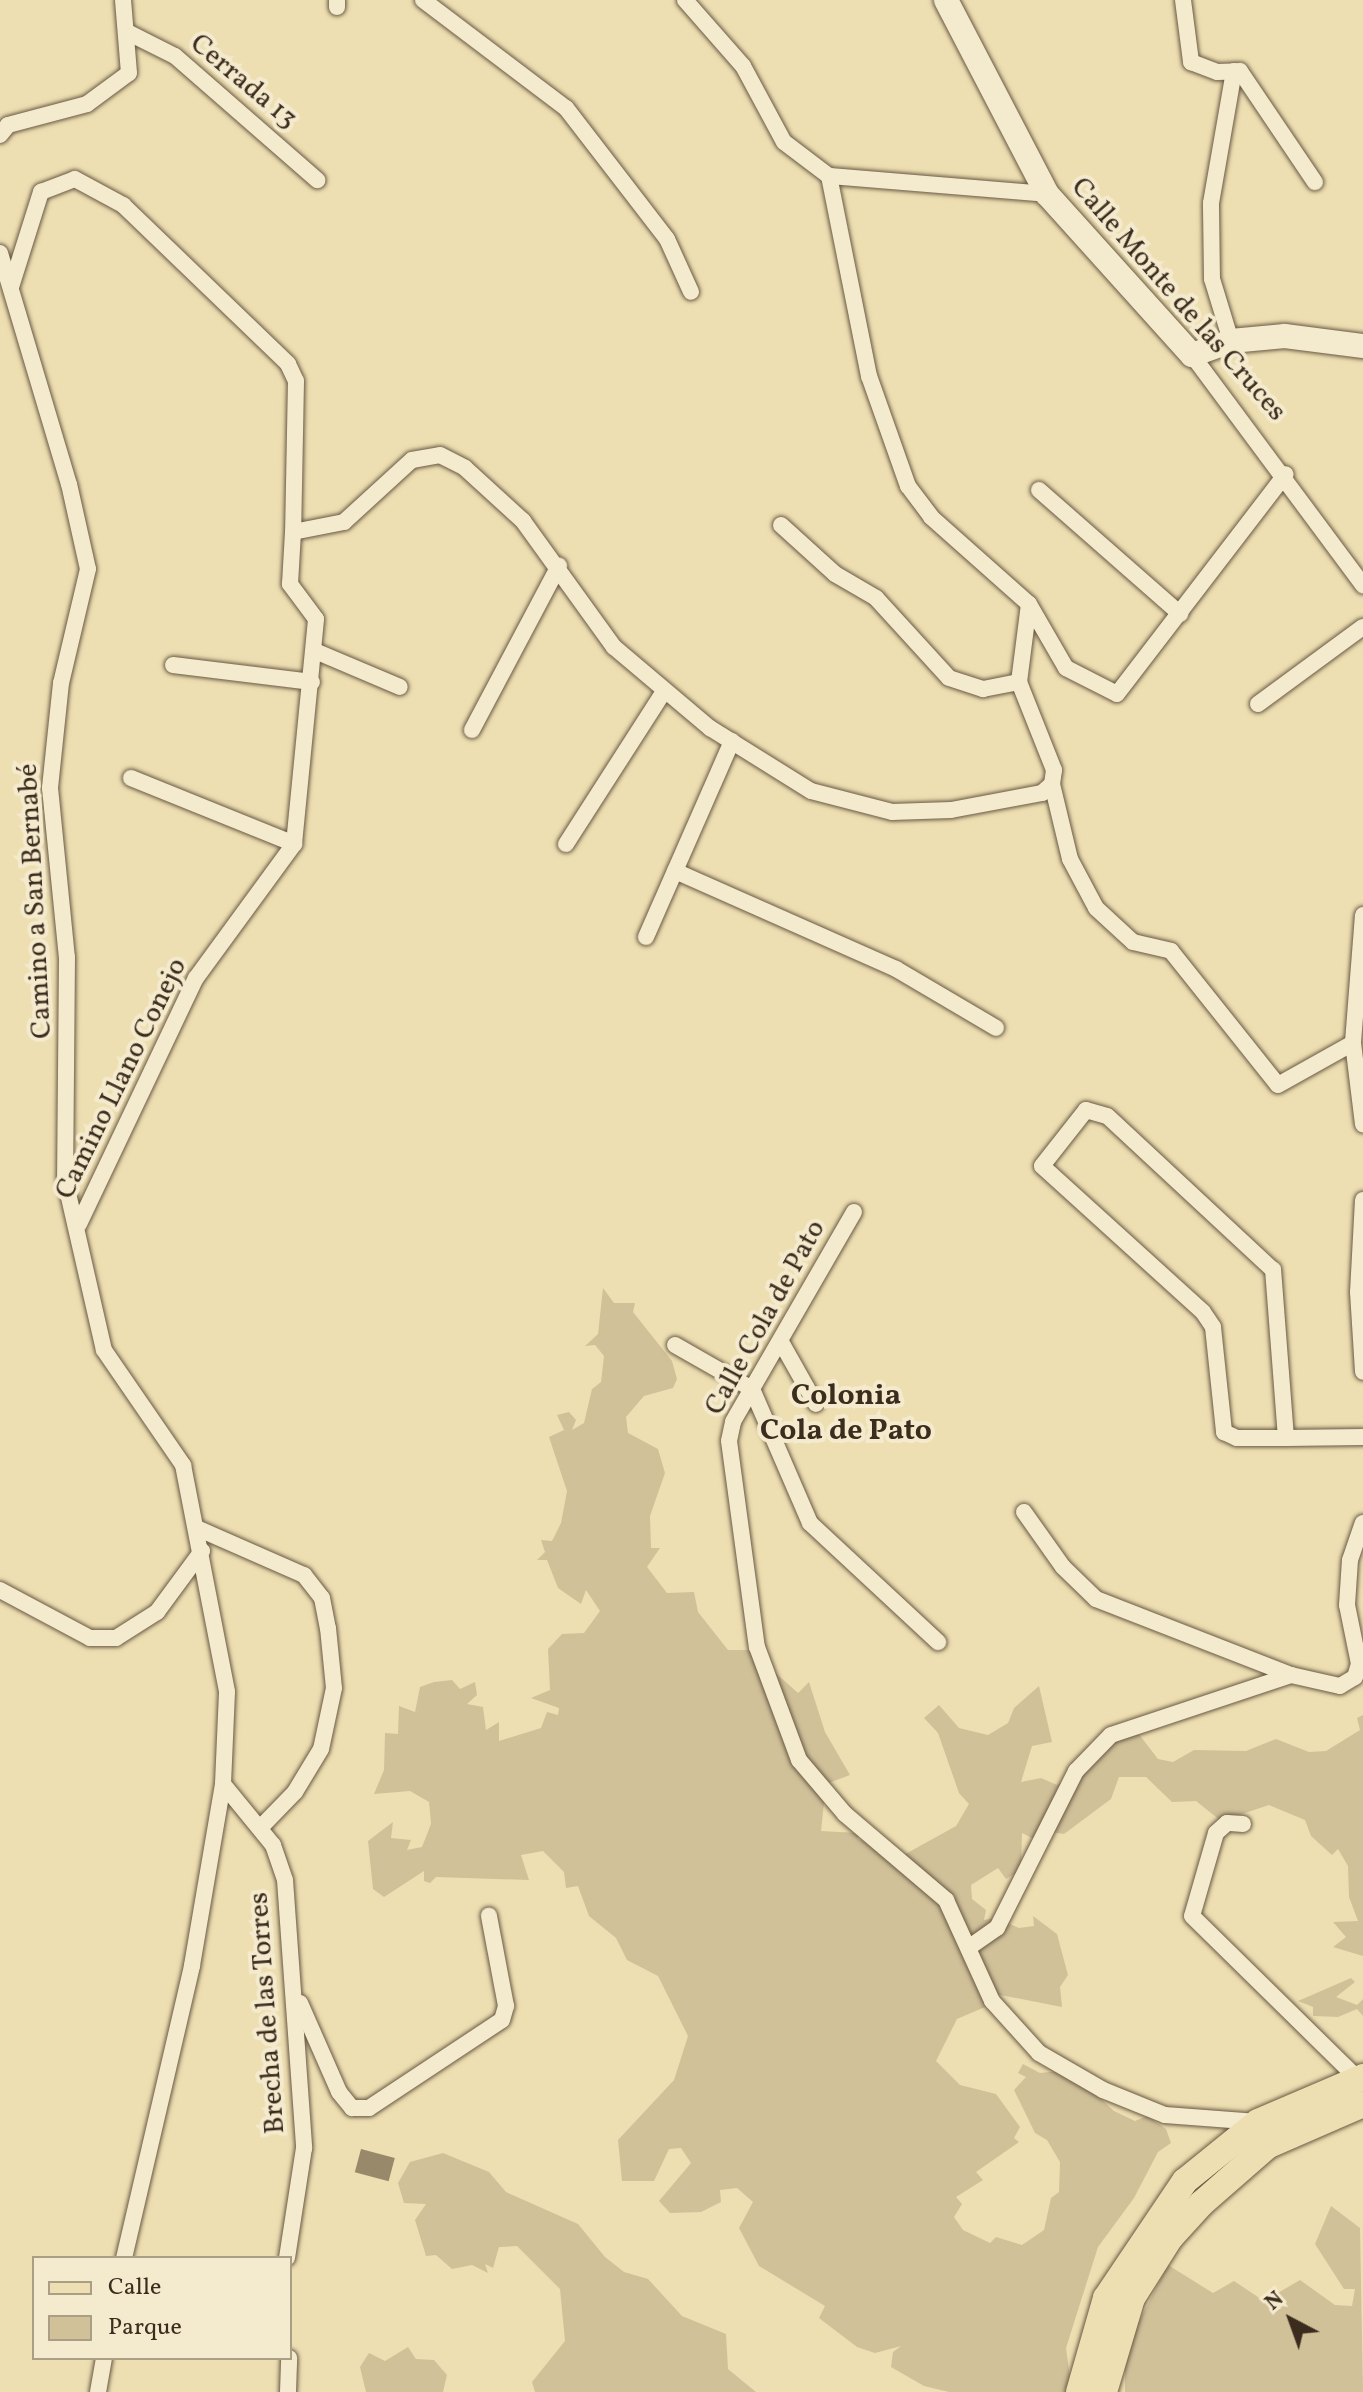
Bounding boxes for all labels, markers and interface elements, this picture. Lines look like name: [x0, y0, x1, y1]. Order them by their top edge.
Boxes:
street label: Cerrada 13: [183, 28, 303, 136]
street label: Calle Monte de las Cruces: [1063, 171, 1293, 429]
street label: Camino a San Bernabé: [12, 763, 60, 1039]
street label: Camino Llano Conejo: [49, 953, 195, 1205]
street label: Calle Cola de Pato: [699, 1215, 833, 1421]
district label: Colonia Cola de Pato: [760, 1378, 932, 1448]
street label: Brecha de las Torres: [243, 1891, 293, 2135]
legend: [32, 2256, 292, 2360]
text: Calle: [108, 2271, 161, 2305]
north arrow: [1251, 2280, 1331, 2360]
text: N: [1259, 2285, 1291, 2318]
text: Parque: [108, 2311, 182, 2345]

